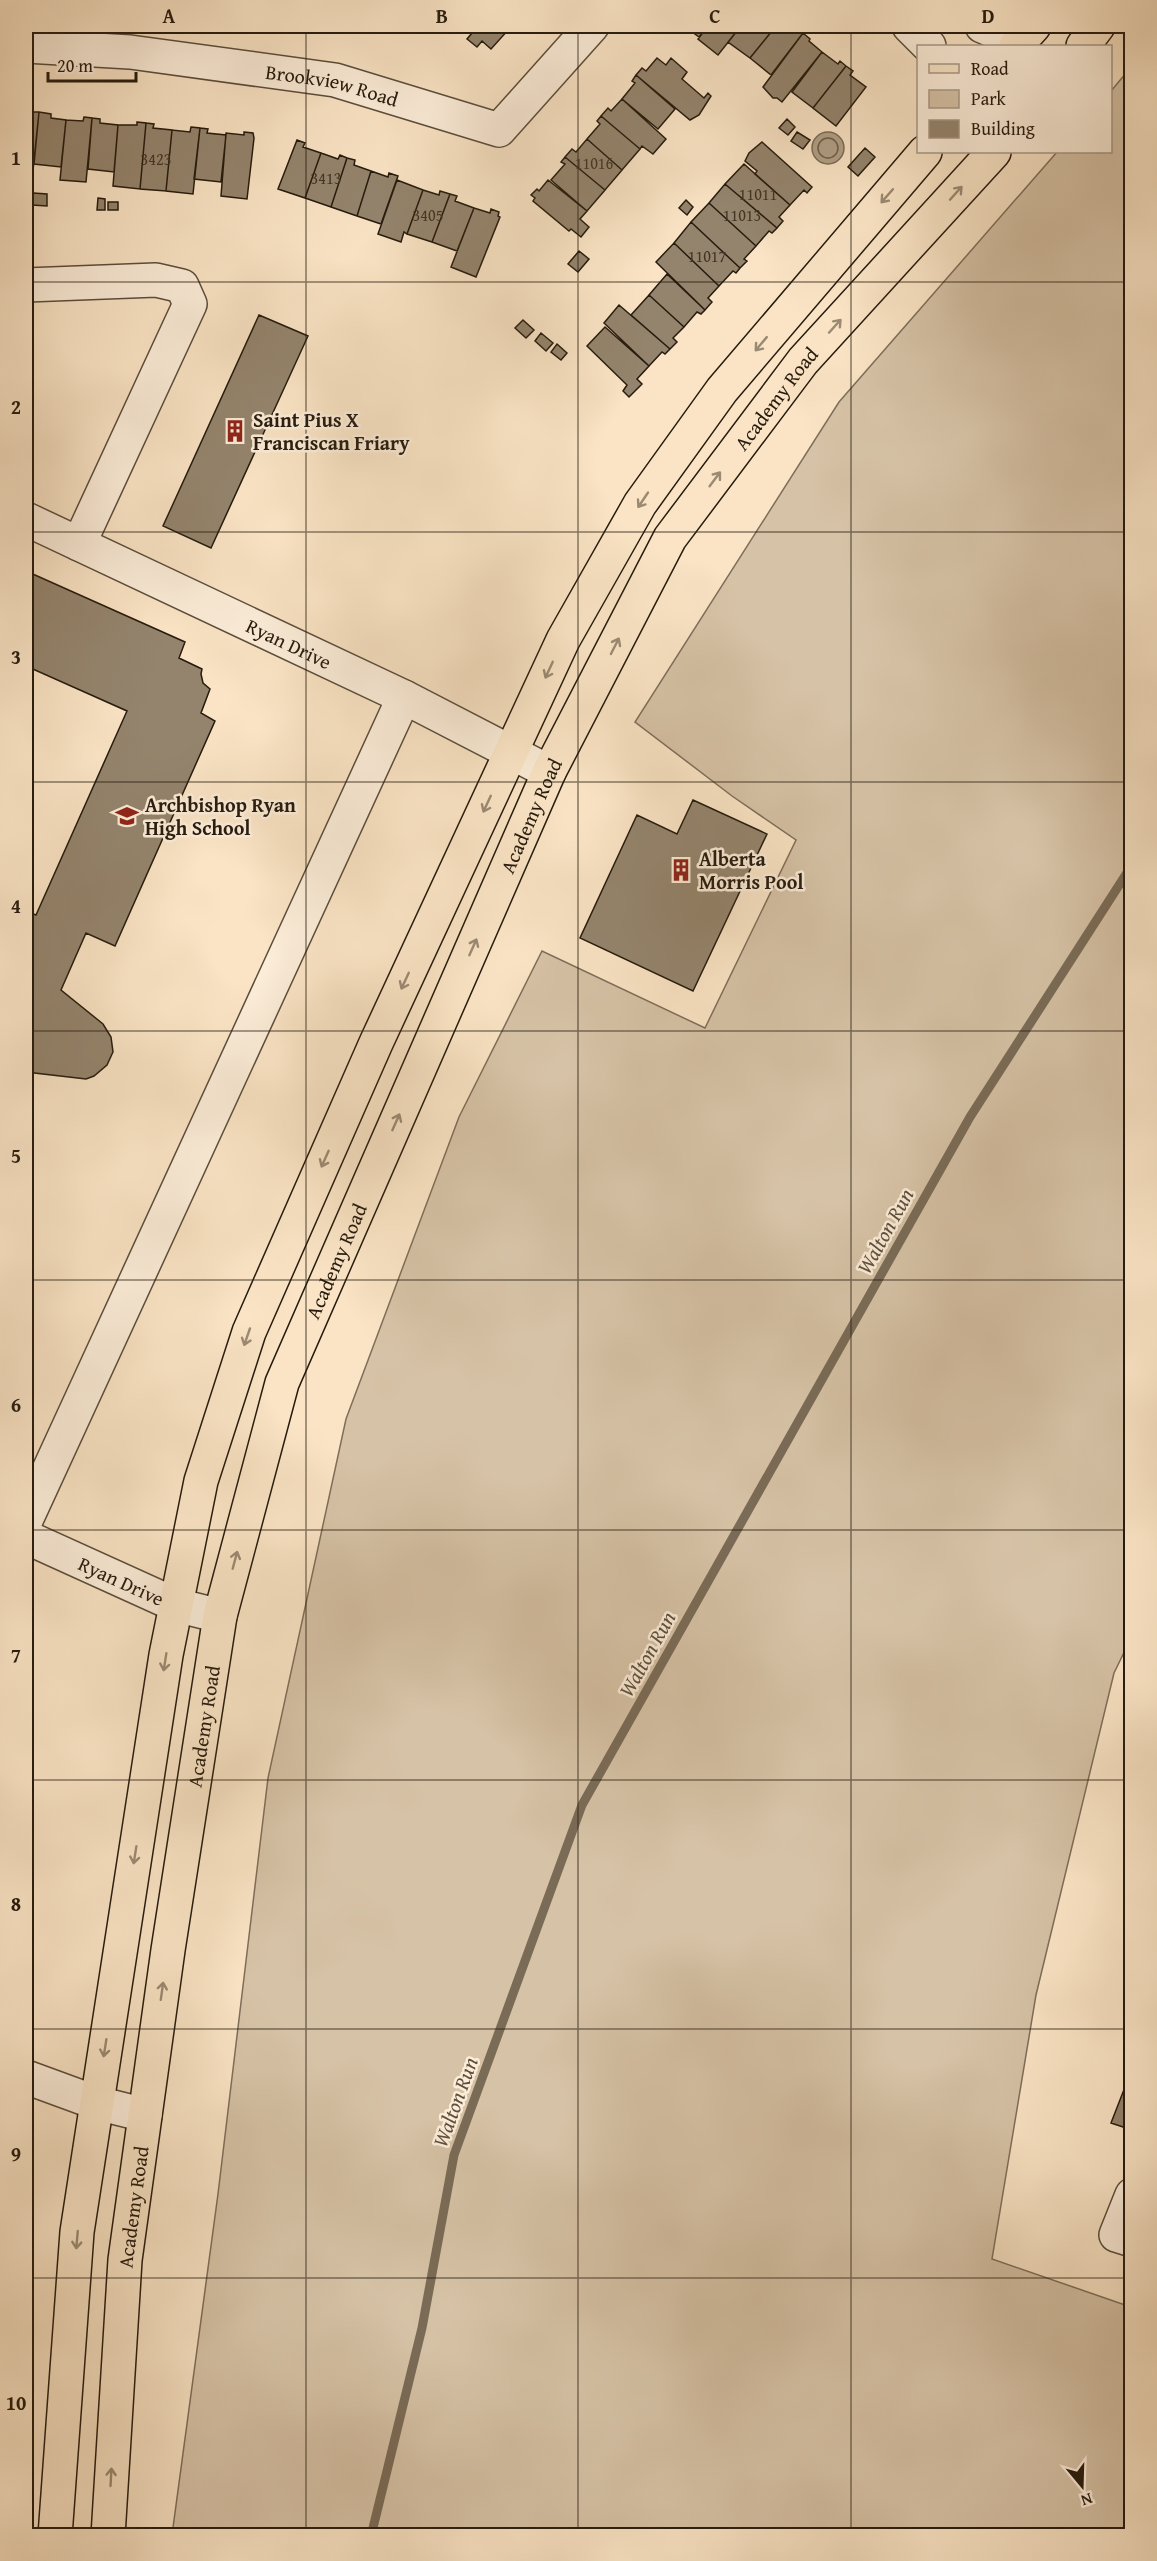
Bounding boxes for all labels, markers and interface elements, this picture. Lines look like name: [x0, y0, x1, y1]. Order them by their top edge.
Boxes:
text: A: [163, 1, 176, 30]
text: B: [436, 1, 448, 30]
text: C: [709, 1, 721, 30]
text: D: [981, 1, 995, 30]
scale bar: [48, 45, 136, 83]
legend: [917, 45, 1112, 153]
text: 20 m: [57, 52, 93, 79]
text: Road: [971, 55, 1009, 82]
street label: Brookview Road: [264, 56, 402, 113]
text: Park: [971, 85, 1007, 112]
text: Building: [971, 115, 1035, 142]
text: 1: [11, 143, 21, 172]
house number: 3423: [141, 147, 171, 171]
house number: 11016: [575, 151, 614, 175]
house number: 3413: [311, 166, 341, 190]
house number: 11011: [739, 182, 777, 206]
one-way arrow: [949, 186, 963, 201]
one-way arrow: [880, 188, 894, 203]
house number: 3405: [413, 203, 443, 227]
house number: 11013: [723, 203, 761, 227]
house number: 11017: [688, 244, 727, 268]
one-way arrow: [828, 318, 842, 333]
one-way arrow: [754, 336, 767, 352]
street label: Academy Road: [727, 340, 824, 456]
text: 2: [11, 392, 21, 421]
place label: Saint Pius X Franciscan Friary: [253, 405, 410, 457]
building icon: Saint Pius X Franciscan Friary: [222, 418, 248, 444]
one-way arrow: [708, 471, 721, 487]
one-way arrow: [637, 491, 649, 508]
street label: Ryan Drive: [242, 610, 337, 676]
one-way arrow: [609, 637, 621, 655]
text: 3: [11, 642, 21, 671]
one-way arrow: [542, 661, 554, 679]
street label: Academy Road: [492, 752, 569, 878]
place label: Archbishop Ryan High School: [145, 790, 296, 842]
one-way arrow: [480, 794, 492, 812]
school or university icon: Archbishop Ryan High School: [114, 803, 140, 829]
place label: Alberta Morris Pool: [699, 844, 804, 896]
building icon: Alberta Morris Pool: [668, 857, 694, 883]
text: 4: [11, 891, 21, 920]
one-way arrow: [468, 938, 479, 956]
one-way arrow: [398, 971, 410, 989]
one-way arrow: [391, 1113, 402, 1131]
text: 5: [11, 1141, 21, 1170]
one-way arrow: [319, 1149, 330, 1167]
water label: Walton Run: [849, 1182, 921, 1279]
street label: Academy Road: [297, 1198, 373, 1323]
one-way arrow: [241, 1328, 252, 1346]
text: 6: [11, 1390, 21, 1419]
street label: Ryan Drive: [74, 1548, 169, 1612]
one-way arrow: [230, 1551, 241, 1570]
water label: Walton Run: [611, 1605, 683, 1702]
text: 7: [11, 1640, 21, 1669]
one-way arrow: [160, 1652, 171, 1672]
street label: Academy Road: [179, 1663, 227, 1789]
one-way arrow: [129, 1845, 140, 1864]
text: 8: [11, 1889, 21, 1918]
one-way arrow: [156, 1982, 167, 2001]
one-way arrow: [100, 2037, 111, 2057]
water label: Walton Run: [424, 2052, 486, 2151]
text: 9: [11, 2139, 21, 2168]
street label: Academy Road: [110, 2144, 155, 2269]
one-way arrow: [71, 2230, 82, 2250]
text: 10: [6, 2388, 26, 2417]
north arrow: [1052, 2456, 1112, 2516]
one-way arrow: [106, 2468, 117, 2488]
text: N: [1078, 2487, 1096, 2513]

